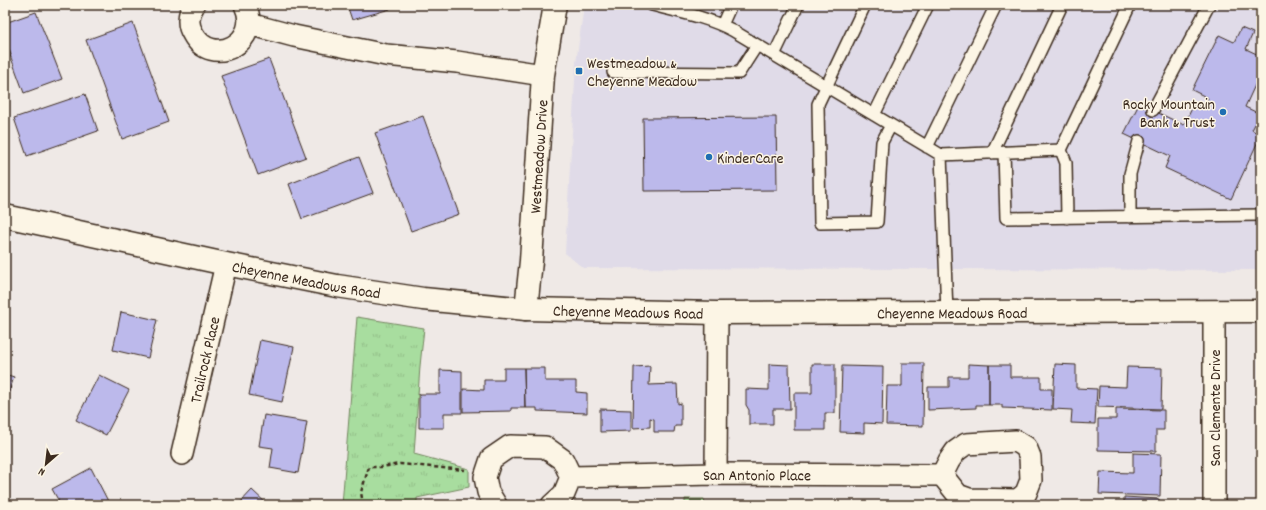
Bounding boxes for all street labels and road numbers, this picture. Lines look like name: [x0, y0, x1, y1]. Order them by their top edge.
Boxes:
street label: Westmeadow Drive: [525, 99, 555, 214]
street label: Cheyenne Meadows Road: [230, 256, 382, 306]
street label: Cheyenne Meadows Road: [553, 301, 704, 327]
street label: Cheyenne Meadows Road: [877, 303, 1028, 326]
street label: Trailrock Place: [185, 314, 227, 406]
street label: San Clemente Drive: [1205, 349, 1228, 467]
street label: San Antonio Place: [703, 465, 811, 488]

